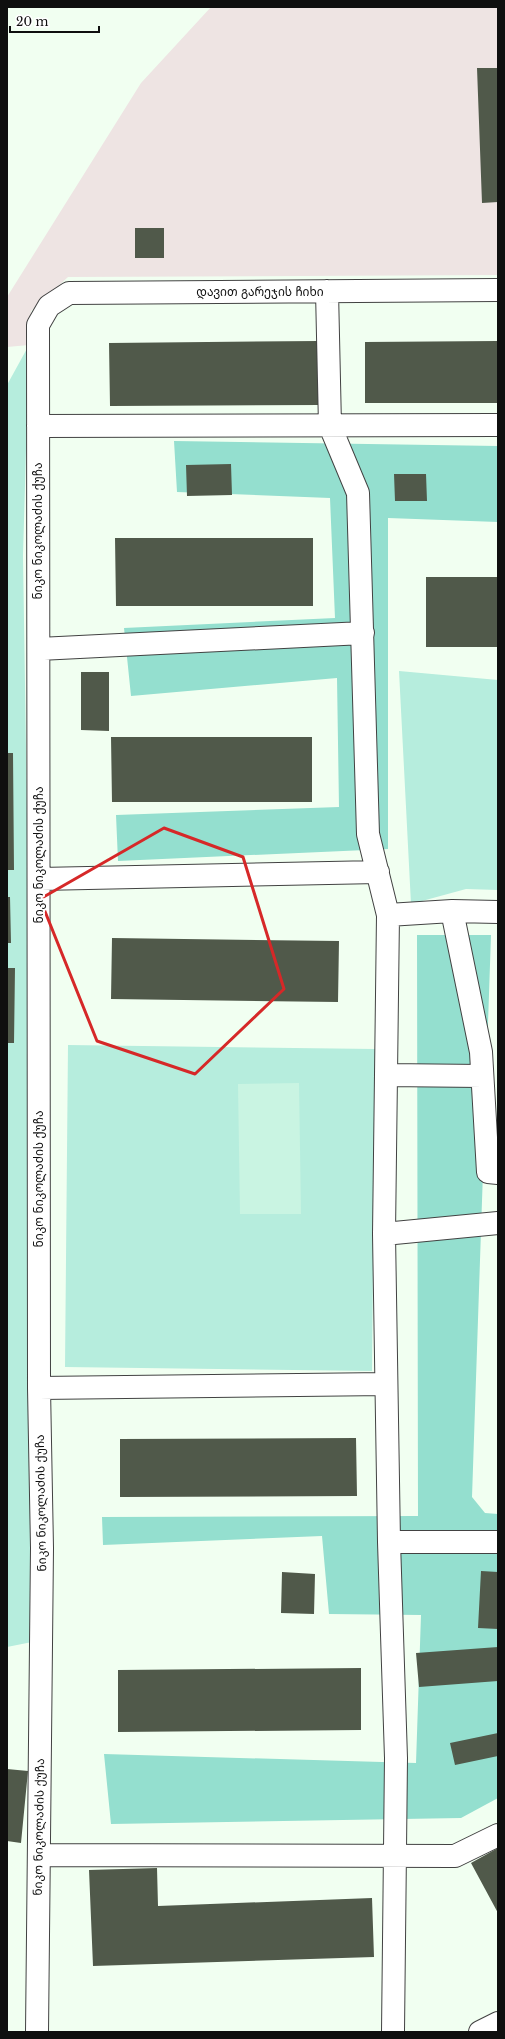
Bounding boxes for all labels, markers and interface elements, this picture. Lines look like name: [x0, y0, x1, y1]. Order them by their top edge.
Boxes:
scale bar: [10, 8, 99, 34]
text: 20 m: [16, 14, 48, 29]
street label: დავით გარეჯის ჩიხი: [196, 284, 324, 300]
street label: ნიკო ნიკოლაძის ქუჩა: [30, 462, 46, 600]
street label: ნიკო ნიკოლაძის ქუჩა: [31, 786, 47, 924]
street label: ნიკო ნიკოლაძის ქუჩა: [31, 1110, 47, 1248]
street label: ნიკო ნიკოლაძის ქუჩა: [32, 1434, 50, 1572]
street label: ნიკო ნიკოლაძის ქუჩა: [30, 1758, 48, 1896]

